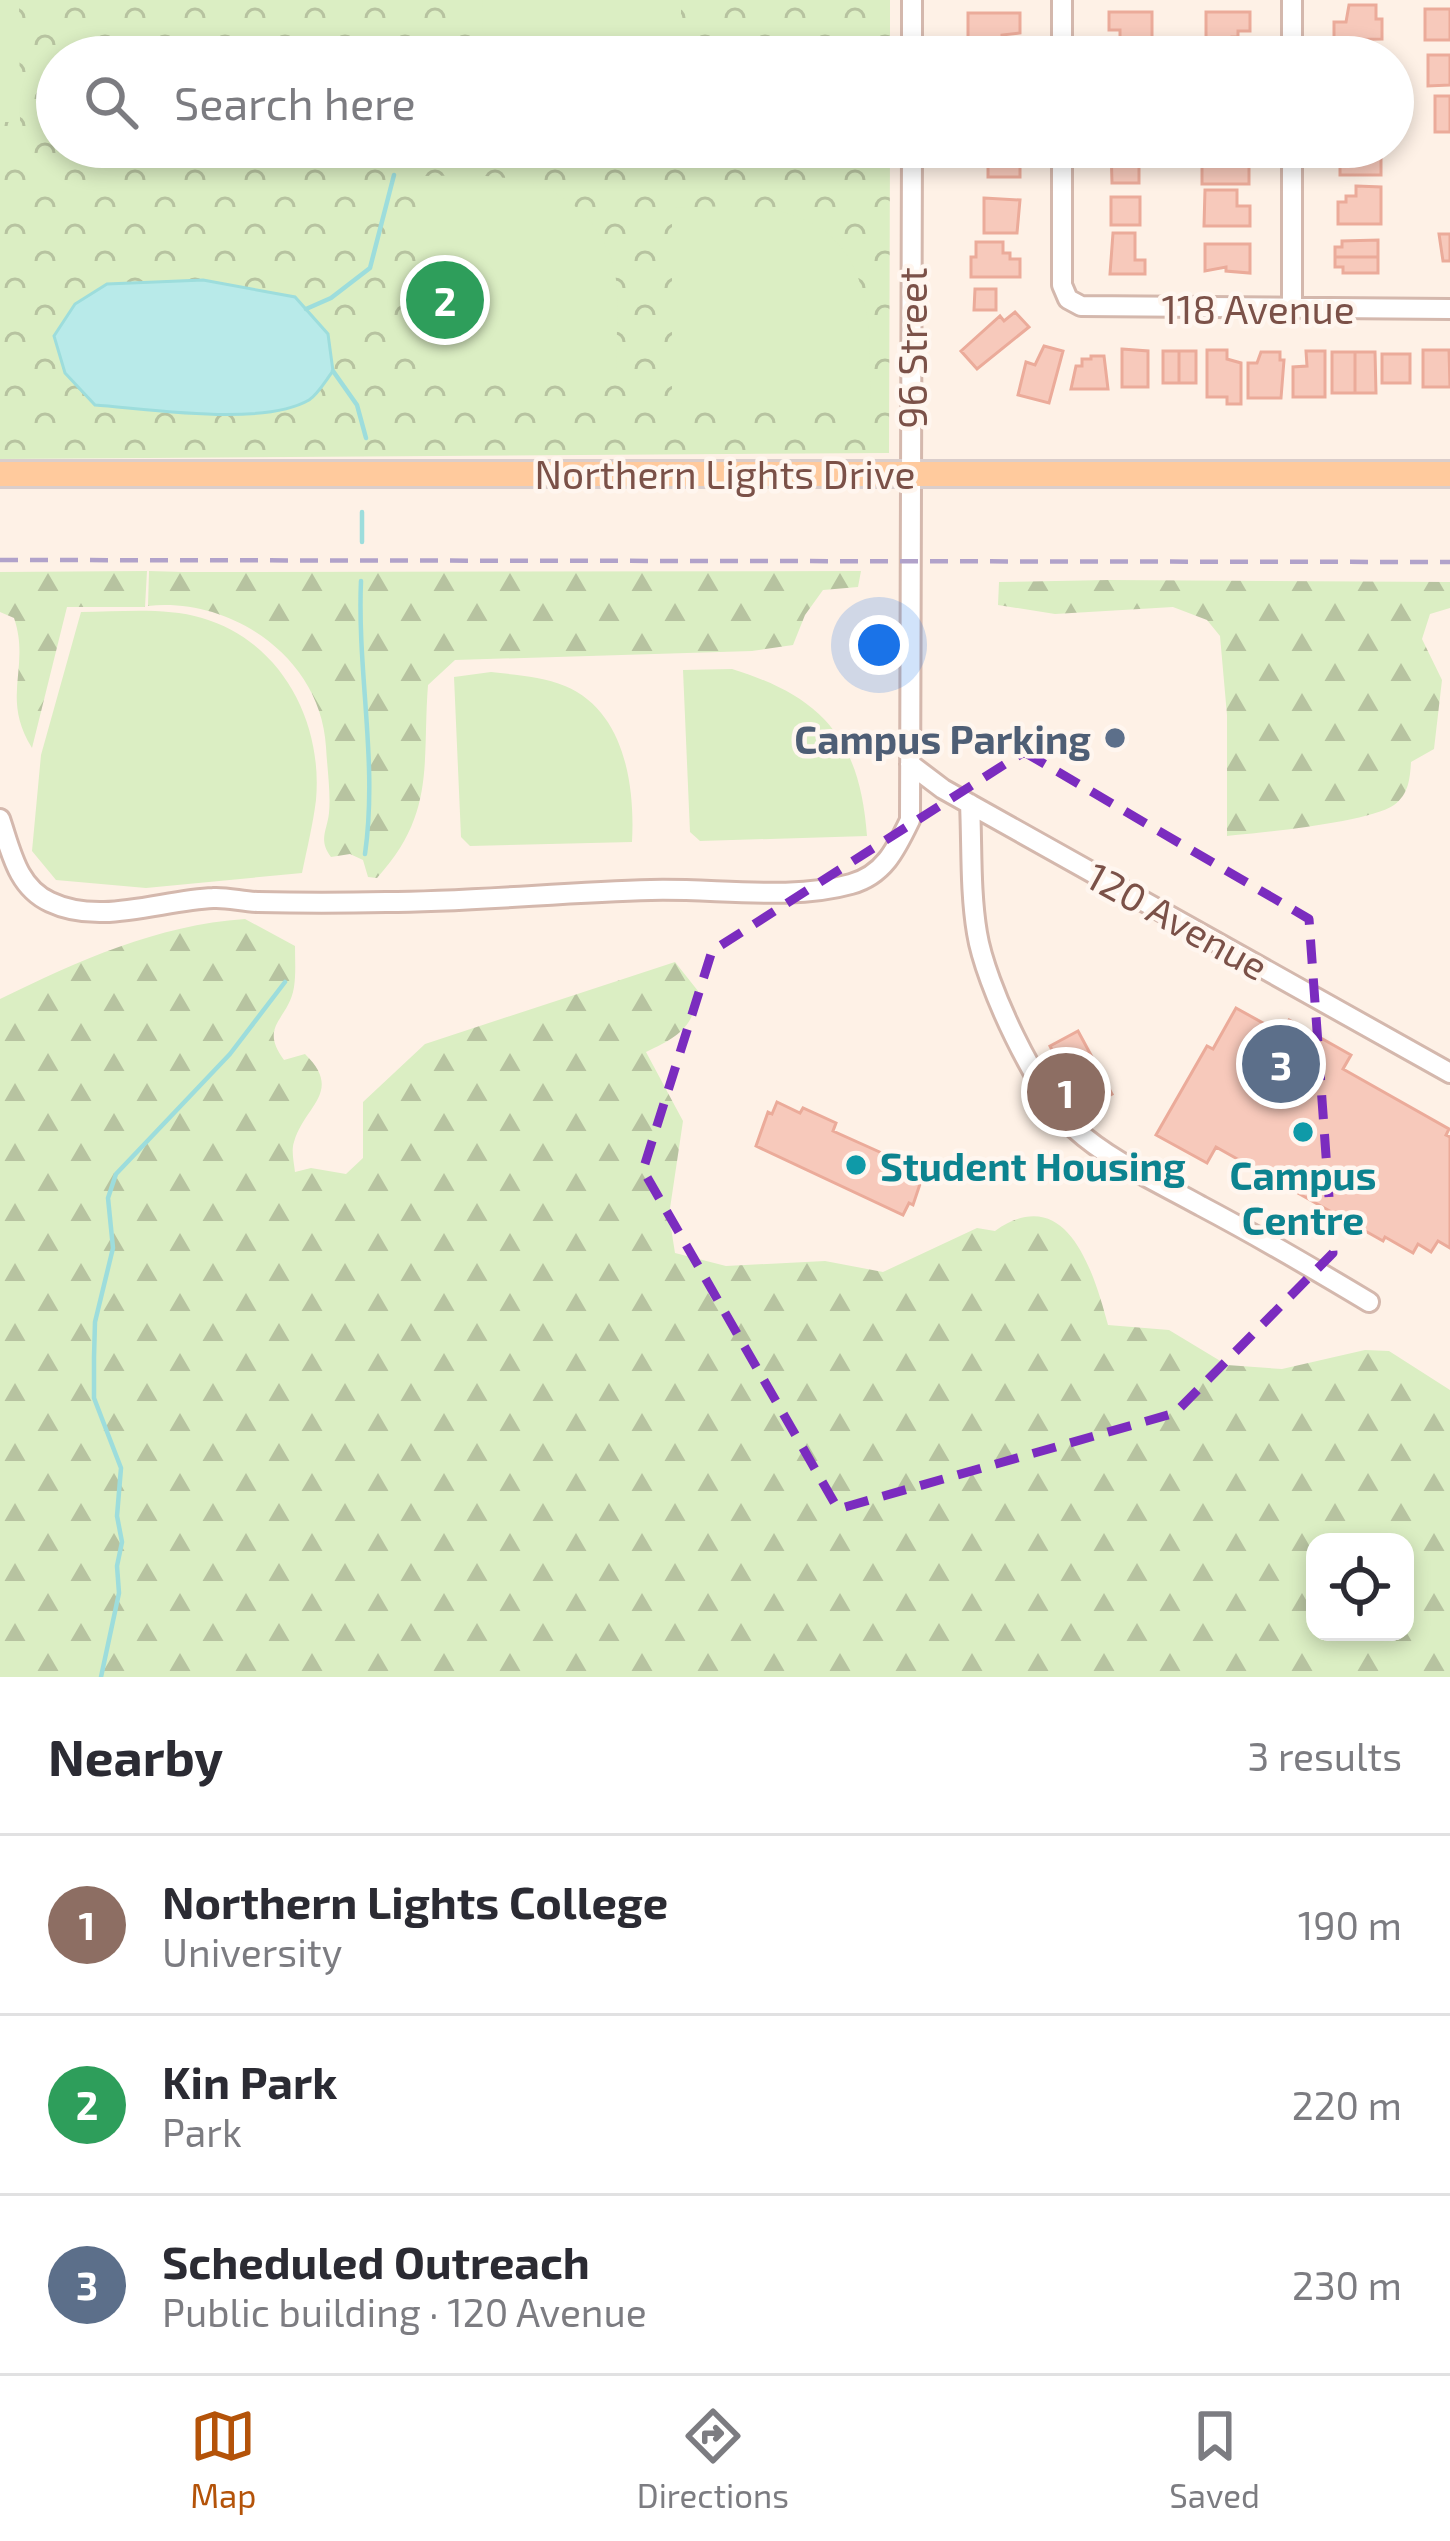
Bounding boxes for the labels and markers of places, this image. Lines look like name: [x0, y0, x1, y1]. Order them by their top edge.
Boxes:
pin: 2: [406, 255, 484, 345]
place label: Campus Parking: [794, 715, 1091, 762]
marker: Campus Parking: [1102, 725, 1128, 751]
pin: 3: [1242, 1019, 1320, 1109]
pin: 1: [1027, 1047, 1105, 1137]
marker: Campus Centre: [1290, 1119, 1316, 1145]
place label: Student Housing: [880, 1142, 1186, 1189]
place label: Campus Centre: [1230, 1151, 1376, 1243]
marker: Student Housing: [843, 1152, 869, 1178]

